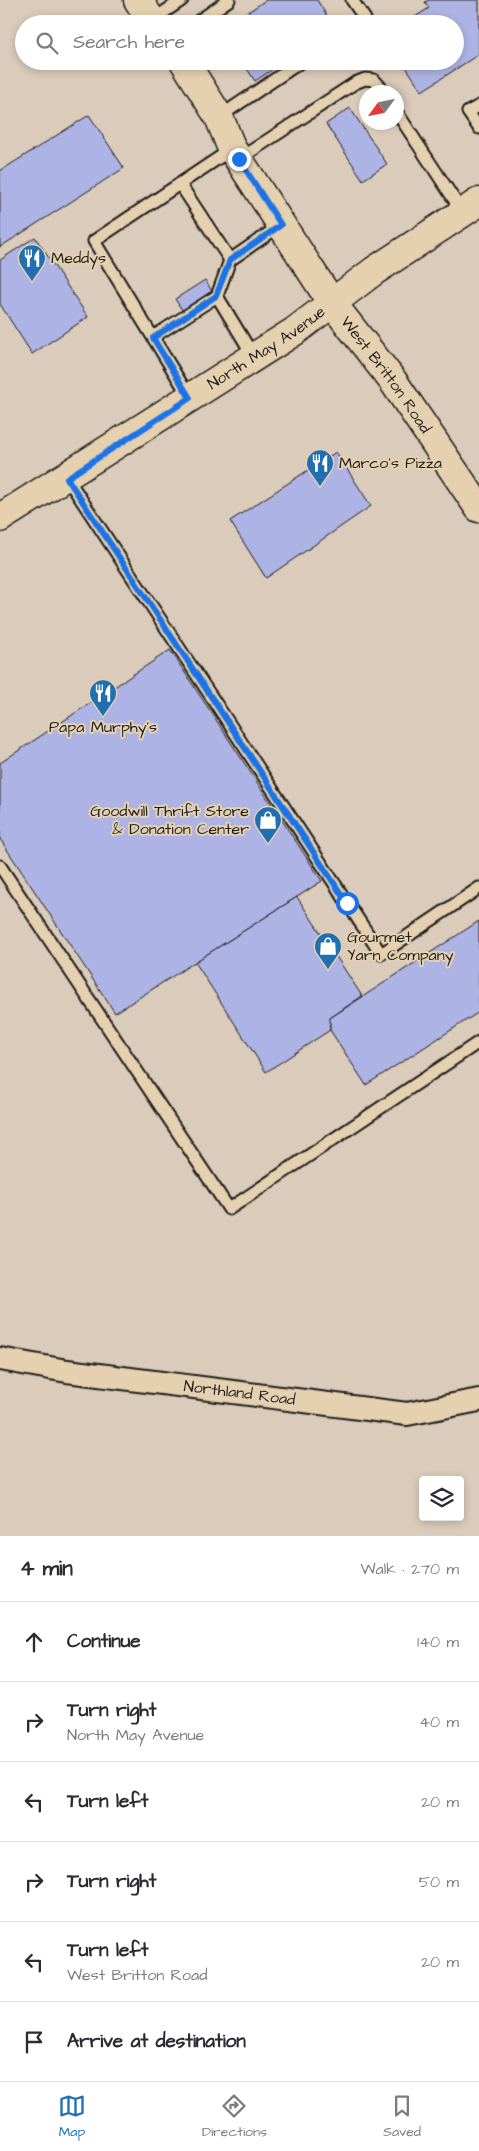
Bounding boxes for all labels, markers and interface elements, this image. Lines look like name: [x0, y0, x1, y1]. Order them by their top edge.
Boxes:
search box: [15, 15, 464, 70]
icon: search: [33, 29, 61, 57]
text: Search here: [73, 29, 185, 56]
north arrow: [359, 85, 404, 130]
route end: [228, 148, 251, 171]
restaurant icon: Meddys: [17, 243, 47, 282]
place label: Meddys: [51, 247, 106, 270]
street label: North May Avenue: [203, 301, 330, 395]
street label: West Britton Road: [335, 312, 436, 438]
restaurant icon: Marco's Pizza: [305, 448, 335, 487]
place label: Marco's Pizza: [339, 452, 442, 474]
restaurant icon: Papa Murphy's: [88, 678, 118, 717]
place label: Papa Murphy's: [49, 716, 157, 739]
place label: Goodwill Thrift Store & Donation Center: [90, 800, 249, 840]
shop icon: Goodwill Thrift Store & Donation Center: [253, 805, 283, 844]
route start: [336, 892, 359, 915]
place label: Gourmet Yarn Company: [347, 926, 454, 967]
shop icon: Gourmet Yarn Company: [313, 931, 343, 970]
street label: Northland Road: [182, 1375, 297, 1411]
map controls: [419, 1476, 464, 1521]
button: layers: [419, 1476, 464, 1521]
text: 4 min: [20, 1554, 73, 1583]
text: Walk · 270 m: [360, 1558, 459, 1580]
icon: ahead: [20, 1628, 48, 1656]
text: Continue: [67, 1628, 141, 1655]
text: 140 m: [417, 1631, 459, 1653]
text: Turn right: [67, 1697, 156, 1724]
icon: right: [20, 1708, 48, 1736]
text: 40 m: [419, 1711, 459, 1733]
text: North May Avenue: [67, 1724, 204, 1746]
icon: left: [20, 1788, 48, 1816]
text: Turn left: [67, 1788, 148, 1815]
text: 20 m: [421, 1791, 459, 1813]
icon: right: [20, 1868, 48, 1896]
text: Turn right: [67, 1868, 156, 1895]
text: 50 m: [419, 1871, 459, 1893]
text: Turn left: [67, 1937, 148, 1964]
icon: left: [20, 1948, 48, 1976]
text: 20 m: [421, 1951, 459, 1973]
text: West Britton Road: [67, 1964, 207, 1986]
icon: arrive: [20, 2028, 48, 2056]
text: Arrive at destination: [67, 2028, 246, 2055]
tab: Map: [58, 2092, 86, 2142]
tab: Directions: [202, 2092, 267, 2142]
tab: Saved: [383, 2092, 421, 2142]

